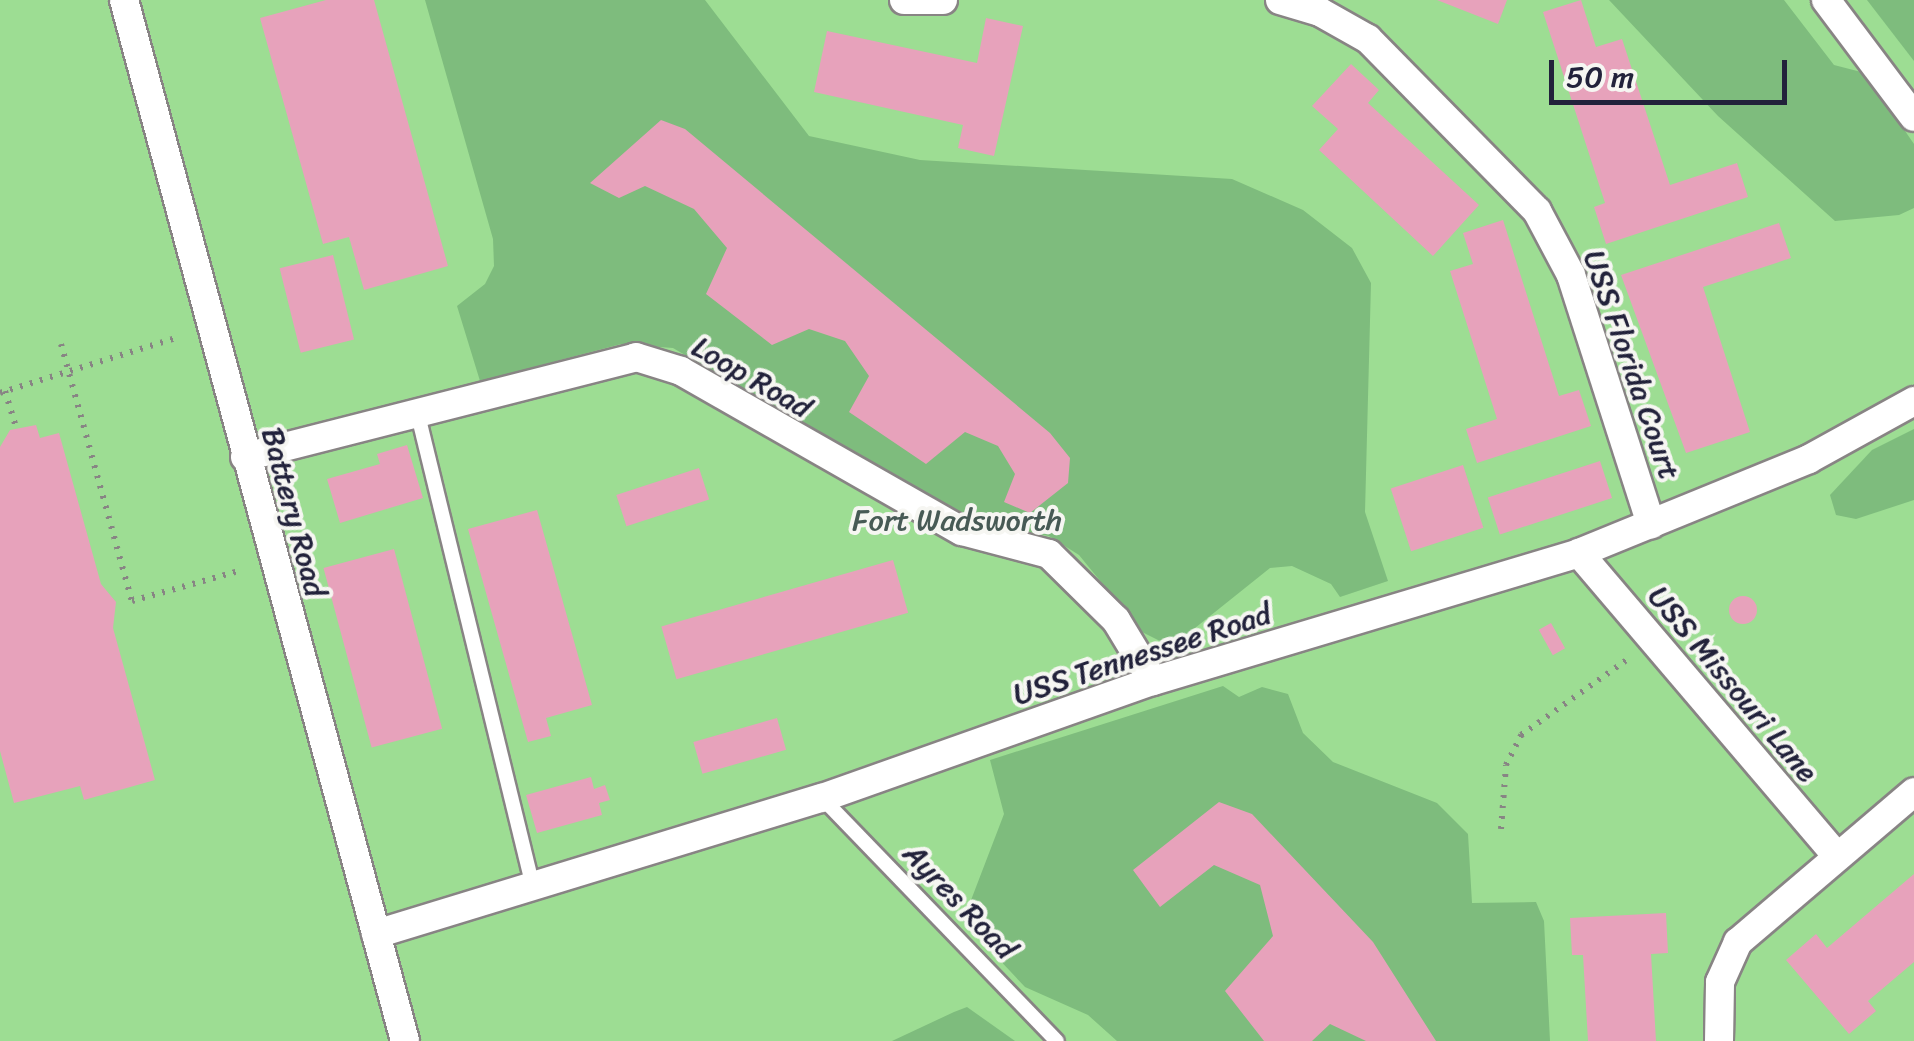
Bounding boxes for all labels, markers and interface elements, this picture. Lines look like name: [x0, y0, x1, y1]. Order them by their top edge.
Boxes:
scale bar: [1554, 40, 1792, 102]
text: 50 m: [1566, 50, 1634, 104]
street label: USS Florida Court: [1576, 246, 1688, 484]
street label: Loop Road: [686, 328, 818, 426]
street label: Battery Road: [254, 423, 334, 601]
park label: Fort Wadsworth: [852, 502, 1062, 538]
street label: USS Missouri Lane: [1640, 578, 1826, 790]
street label: USS Tennessee Road: [1008, 595, 1276, 713]
street label: Ayres Road: [896, 835, 1024, 967]

